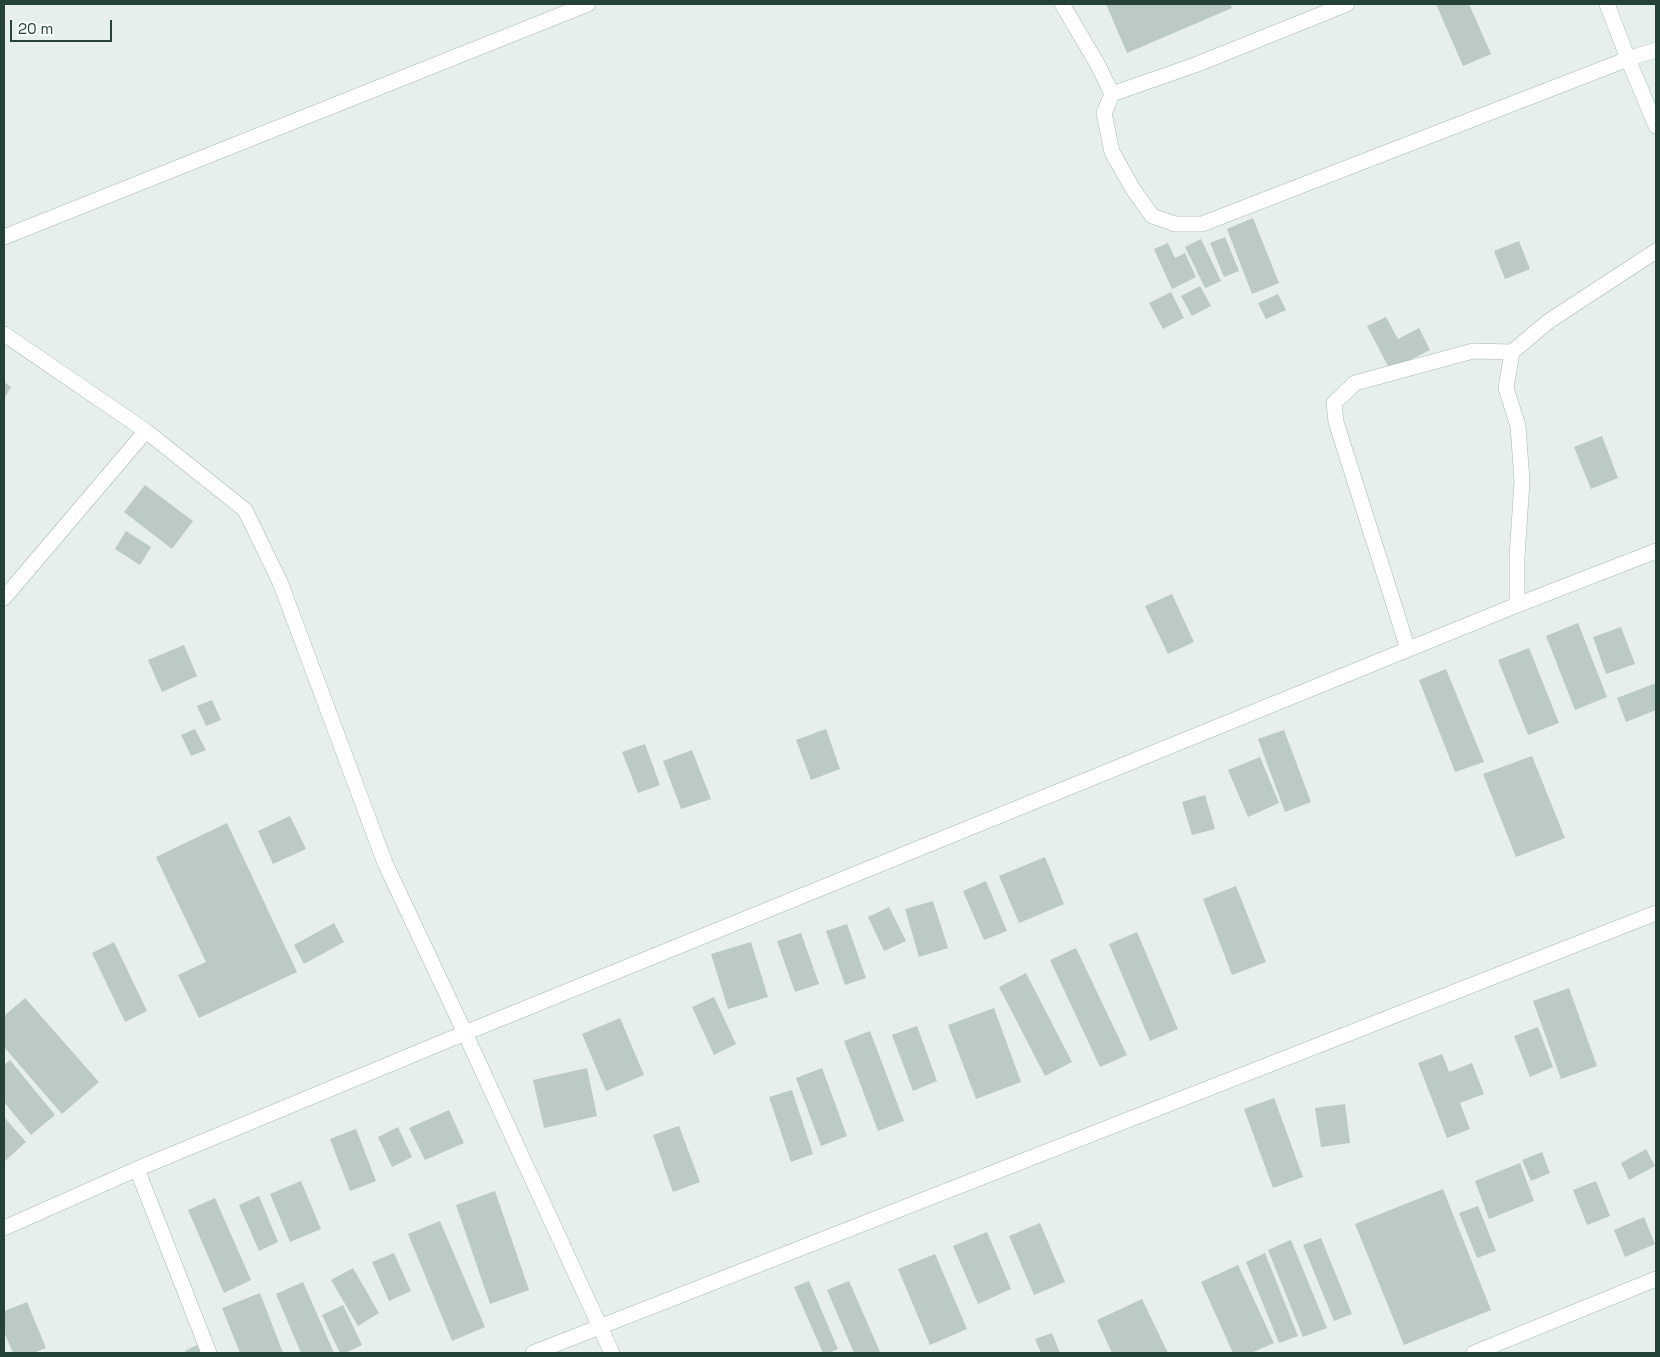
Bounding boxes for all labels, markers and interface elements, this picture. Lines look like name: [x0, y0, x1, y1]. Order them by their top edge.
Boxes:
scale bar: [12, 10, 115, 42]
text: 20 m: [18, 19, 53, 38]

